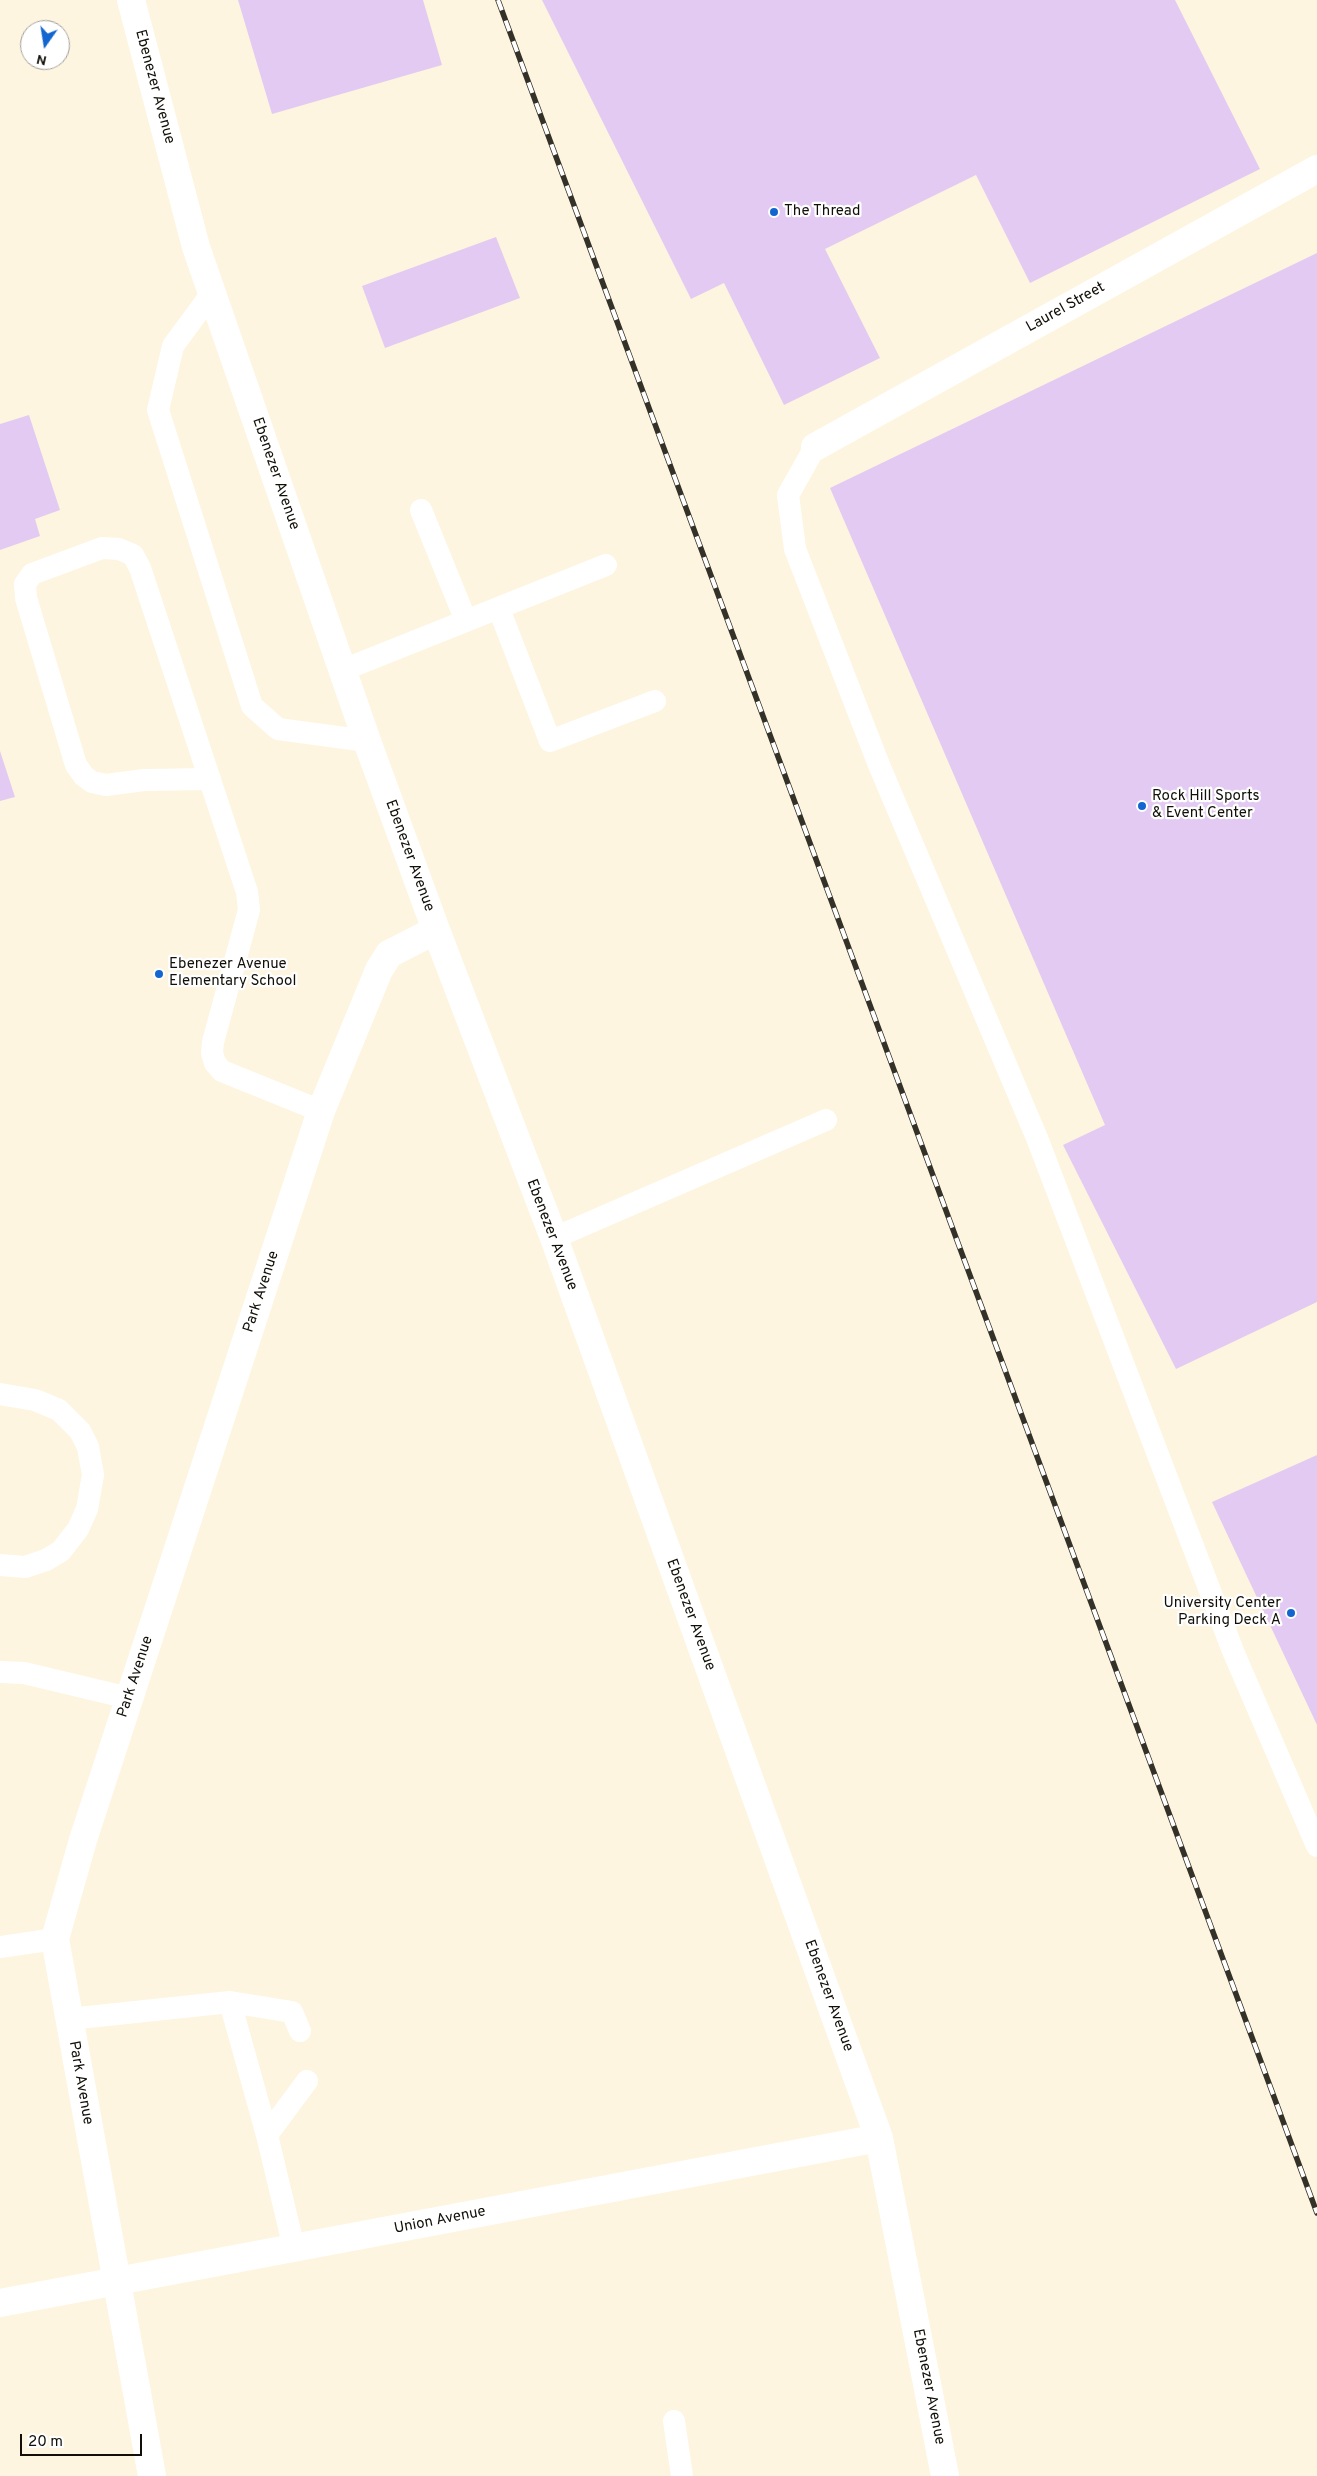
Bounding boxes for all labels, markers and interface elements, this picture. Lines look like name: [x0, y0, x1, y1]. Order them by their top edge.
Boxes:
north arrow: [20, 20, 70, 70]
street label: Ebenezer Avenue: [130, 28, 178, 146]
text: N: [35, 50, 49, 69]
place label: The Thread: [784, 203, 860, 221]
marker: The Thread: [768, 206, 780, 218]
street label: Laurel Street: [1024, 279, 1108, 337]
street label: Ebenezer Avenue: [247, 415, 303, 533]
place label: Rock Hill Sports & Event Center: [1152, 788, 1260, 823]
street label: Ebenezer Avenue: [380, 798, 438, 914]
marker: Rock Hill Sports & Event Center: [1136, 800, 1148, 812]
place label: Ebenezer Avenue Elementary School: [169, 956, 296, 991]
marker: Ebenezer Avenue Elementary School: [153, 968, 165, 980]
street label: Ebenezer Avenue: [522, 1177, 580, 1293]
street label: Park Avenue: [240, 1249, 284, 1335]
street label: Ebenezer Avenue: [661, 1557, 719, 1673]
place label: University Center Parking Deck A: [1163, 1595, 1281, 1630]
marker: University Center Parking Deck A: [1285, 1607, 1297, 1619]
street label: Park Avenue: [114, 1634, 158, 1720]
street label: Ebenezer Avenue: [799, 1938, 857, 2054]
street label: Park Avenue: [64, 2040, 96, 2126]
street label: Union Avenue: [393, 2203, 487, 2239]
street label: Ebenezer Avenue: [908, 2328, 948, 2446]
scale bar: [22, 2424, 145, 2456]
text: 20 m: [28, 2433, 63, 2452]

